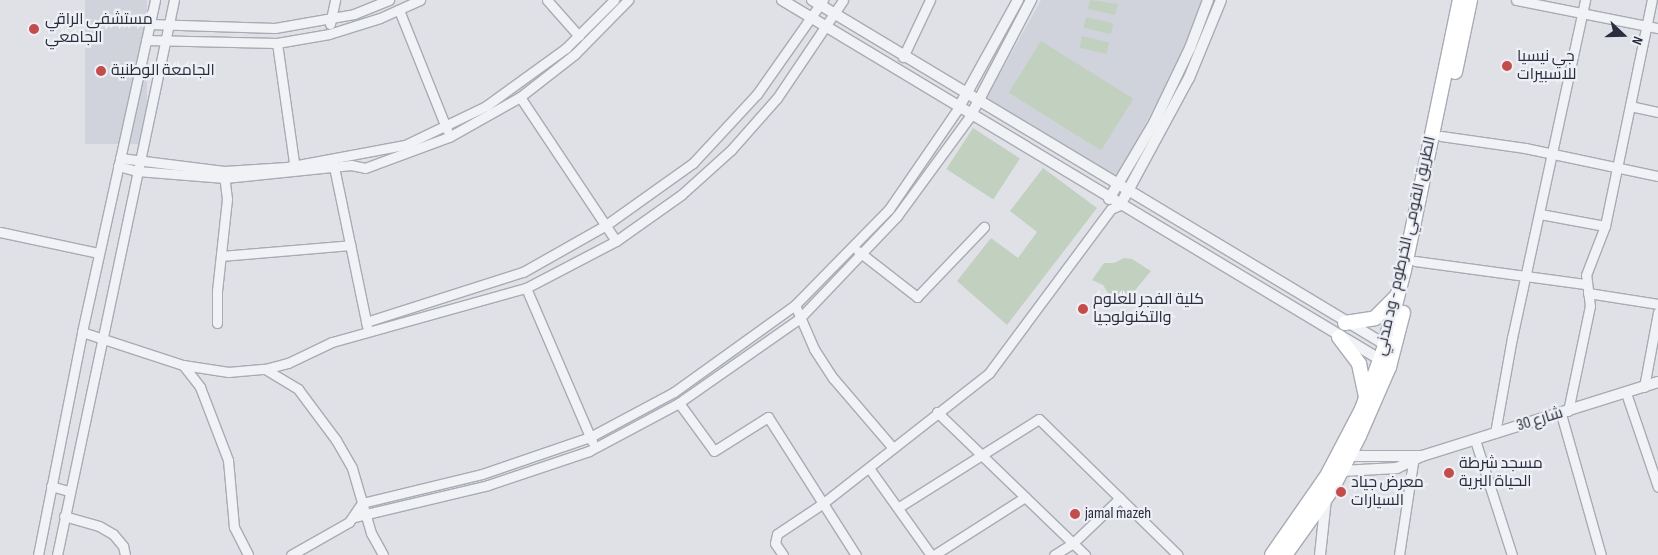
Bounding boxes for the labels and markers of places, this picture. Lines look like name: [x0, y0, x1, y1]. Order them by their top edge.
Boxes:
place label: مستشفى الراقي الجامعي: [45, 10, 153, 48]
marker: مستشفى الراقي الجامعي: [27, 22, 41, 36]
place label: جي نيسيا للاسبيرات: [1517, 47, 1577, 85]
marker: جي نيسيا للاسبيرات: [1501, 60, 1513, 72]
place label: الجامعة الوطنية: [111, 61, 215, 81]
marker: الجامعة الوطنية: [95, 65, 107, 77]
place label: كلية الفجر للعلوم والتكنولوجيا: [1093, 290, 1204, 328]
marker: كلية الفجر للعلوم والتكنولوجيا: [1077, 303, 1089, 315]
place label: مسجد شرطة الحياة البرية: [1459, 454, 1543, 492]
marker: مسجد شرطة الحياة البرية: [1443, 467, 1455, 479]
place label: معرض جياد السيارات: [1351, 473, 1424, 511]
marker: معرض جياد السيارات: [1335, 486, 1347, 498]
place label: jamal mazeh: [1085, 504, 1151, 524]
marker: jamal mazeh: [1069, 508, 1081, 520]

